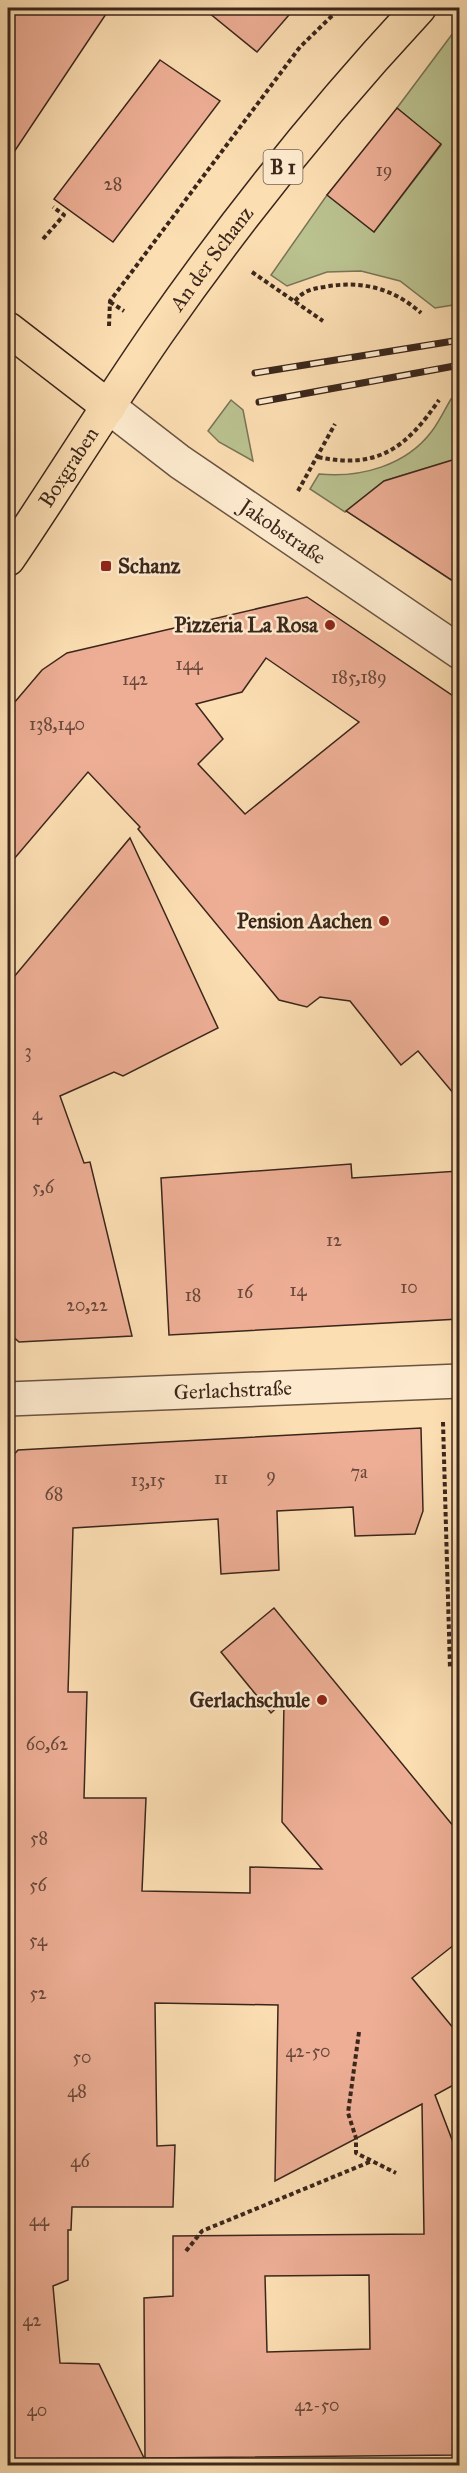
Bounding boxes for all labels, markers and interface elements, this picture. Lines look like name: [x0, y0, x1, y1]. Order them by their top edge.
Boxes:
road number: B 1: [264, 150, 302, 184]
house number: 19: [376, 159, 392, 181]
house number: 28: [104, 173, 122, 195]
street label: An der Schanz: [163, 201, 259, 317]
street label: Boxgraben: [33, 422, 104, 512]
street label: Jakobstraße: [233, 492, 331, 570]
place label: Schanz: [118, 553, 181, 579]
marker: Schanz: [99, 559, 113, 573]
place label: Pizzeria La Rosa: [174, 612, 319, 638]
marker: Pizzeria La Rosa: [323, 618, 337, 632]
house number: 144: [175, 653, 204, 675]
house number: 185,189: [331, 666, 387, 688]
house number: 142: [122, 668, 148, 690]
house number: 138,140: [29, 713, 85, 735]
place label: Pension Aachen: [237, 908, 373, 934]
marker: Pension Aachen: [377, 914, 391, 928]
house number: 3: [24, 1040, 32, 1062]
house number: 4: [32, 1103, 43, 1125]
house number: 5,6: [32, 1176, 55, 1198]
house number: 12: [326, 1229, 342, 1251]
house number: 10: [400, 1276, 418, 1298]
house number: 14: [289, 1279, 308, 1301]
house number: 16: [237, 1281, 254, 1303]
house number: 18: [185, 1284, 201, 1306]
house number: 20,22: [66, 1294, 108, 1316]
street label: Gerlachstraße: [173, 1375, 293, 1405]
house number: 7a: [350, 1461, 368, 1483]
house number: 9: [266, 1464, 276, 1486]
house number: 11: [214, 1467, 228, 1489]
house number: 13,15: [131, 1469, 166, 1491]
house number: 68: [45, 1483, 63, 1505]
place label: Gerlachschule: [189, 1687, 310, 1713]
marker: Gerlachschule: [315, 1693, 329, 1707]
house number: 60,62: [26, 1733, 68, 1755]
house number: 58: [30, 1827, 48, 1849]
house number: 56: [29, 1874, 48, 1896]
house number: 54: [29, 1929, 48, 1951]
house number: 52: [29, 1982, 47, 2004]
house number: 42-50: [285, 2040, 331, 2062]
house number: 50: [73, 2046, 91, 2068]
house number: 48: [67, 2080, 87, 2102]
house number: 46: [70, 2150, 90, 2172]
house number: 44: [29, 2209, 50, 2231]
house number: 42: [23, 2309, 42, 2331]
house number: 42-50: [294, 2394, 340, 2416]
house number: 40: [27, 2399, 47, 2421]

